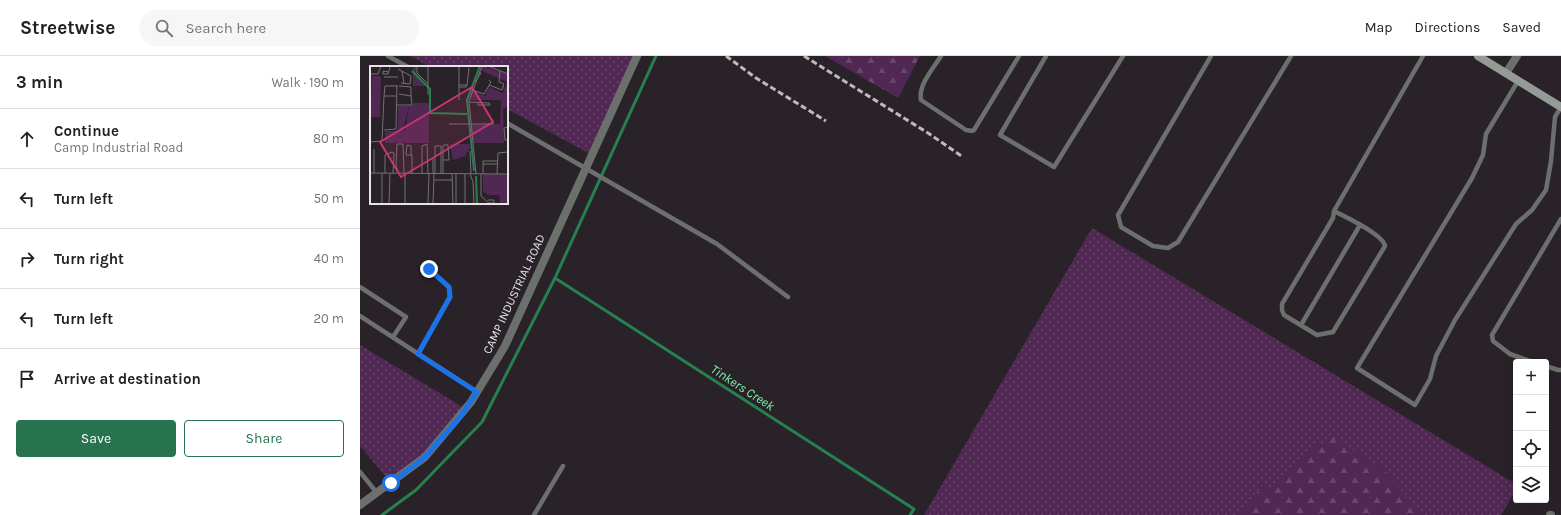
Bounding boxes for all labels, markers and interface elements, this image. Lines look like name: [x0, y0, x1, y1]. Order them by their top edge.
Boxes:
search box: [139, 10, 419, 46]
text: Streetwise: [20, 17, 115, 39]
icon: search: [153, 17, 175, 39]
text: Search here: [185, 19, 266, 37]
text: Map: [1365, 19, 1393, 36]
text: Directions: [1415, 19, 1480, 36]
text: Saved: [1502, 19, 1541, 36]
inset map: [370, 66, 508, 204]
text: 3 min: [16, 72, 63, 92]
text: Walk · 190 m: [271, 75, 344, 90]
text: Continue: [54, 122, 119, 140]
icon: ahead: [16, 128, 38, 150]
text: 80 m: [313, 131, 344, 146]
text: Camp Industrial Road: [54, 140, 183, 155]
icon: left: [16, 188, 38, 210]
text: Turn left: [54, 190, 113, 208]
text: 50 m: [314, 191, 344, 206]
street label: CAMP INDUSTRIAL ROAD: [480, 232, 548, 356]
icon: right: [16, 248, 38, 270]
text: Turn right: [54, 250, 124, 268]
text: 40 m: [314, 251, 344, 266]
route end: [420, 260, 438, 278]
icon: left: [16, 308, 38, 330]
text: Turn left: [54, 310, 113, 328]
text: 20 m: [314, 311, 344, 326]
map controls: [1513, 359, 1549, 503]
button: +: [1513, 359, 1549, 395]
water label: Tinkers Creek: [708, 361, 778, 414]
icon: arrive: [16, 368, 38, 390]
text: Arrive at destination: [54, 370, 201, 388]
button: −: [1513, 395, 1549, 431]
button: Save: [16, 420, 176, 457]
button: Share: [184, 420, 344, 457]
button: locate: [1513, 431, 1549, 467]
button: layers: [1513, 467, 1549, 503]
route start: [382, 474, 400, 492]

